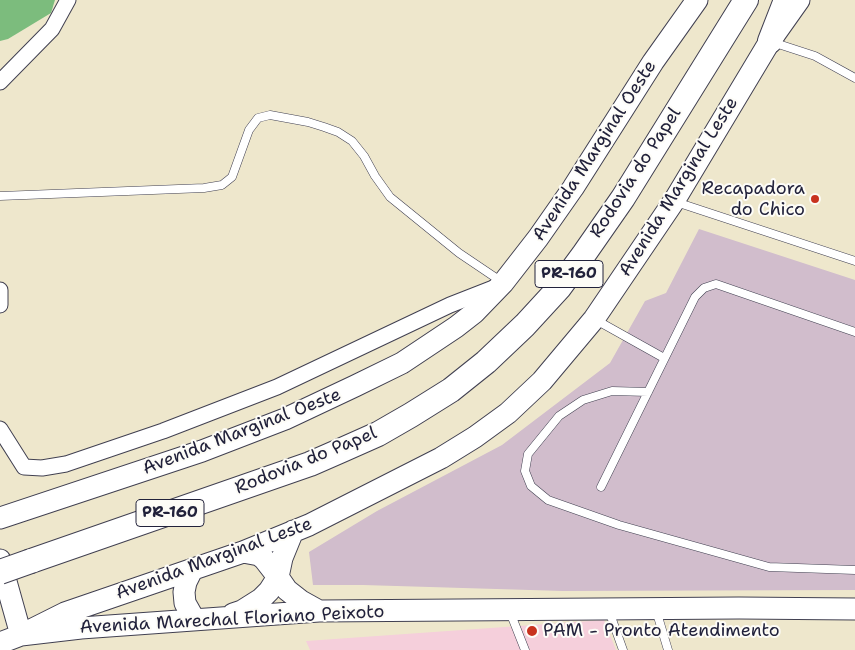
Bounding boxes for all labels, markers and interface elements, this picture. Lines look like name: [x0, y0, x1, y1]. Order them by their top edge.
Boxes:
street label: Avenida Marginal Oeste: [529, 57, 661, 245]
street label: Avenida Marginal Leste: [615, 93, 743, 281]
street label: Rodovia do Papel: [586, 104, 686, 242]
place label: Recapadora do Chico: [701, 178, 805, 220]
marker: Recapadora do Chico: [809, 193, 821, 205]
road number: PR-160: [535, 260, 603, 288]
street label: Avenida Marginal Oeste: [140, 384, 344, 480]
street label: Rodovia do Papel: [232, 423, 380, 499]
road number: PR-160: [136, 499, 204, 526]
street label: Avenida Marginal Leste: [113, 513, 315, 605]
street label: Avenida Marechal Floriano Peixoto: [79, 601, 385, 639]
place label: PAM - Pronto Atendimento: [543, 620, 780, 642]
marker: PAM - Pronto Atendimento: [525, 624, 539, 638]

